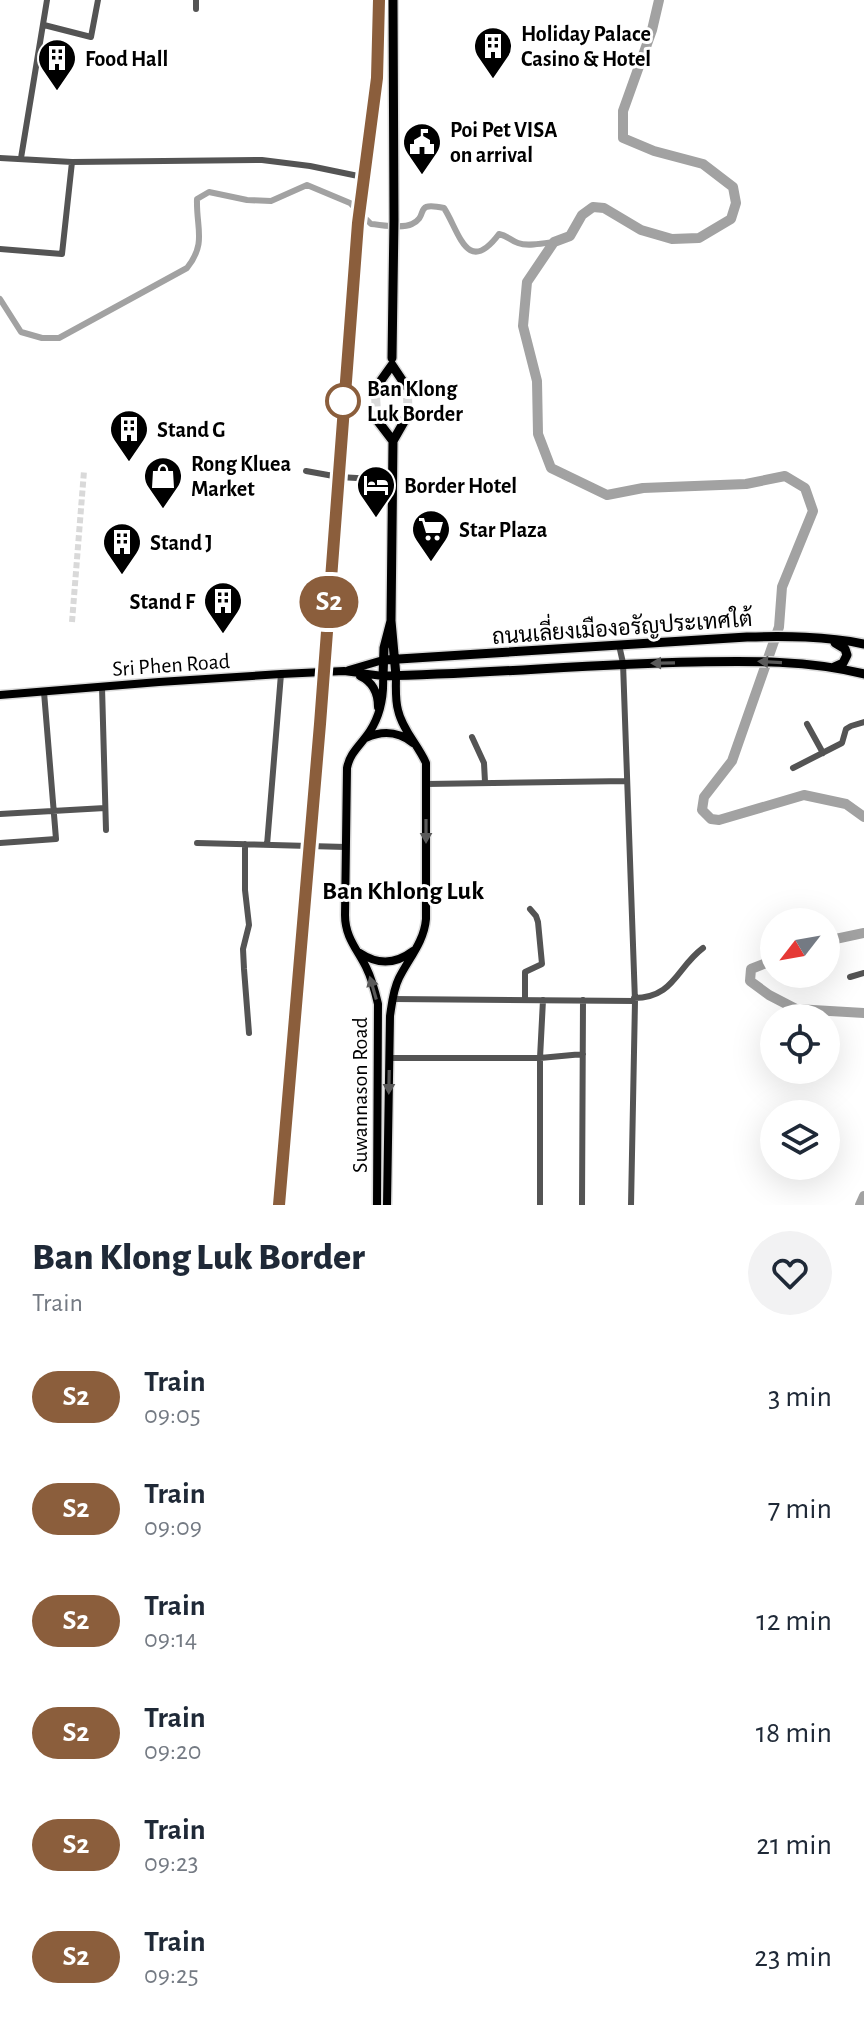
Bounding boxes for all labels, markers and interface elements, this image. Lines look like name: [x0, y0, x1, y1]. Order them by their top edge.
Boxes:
place label: Holiday Palace Casino & Hotel: [521, 23, 651, 70]
building icon: Holiday Palace Casino & Hotel: [472, 25, 514, 80]
building icon: Food Hall: [36, 37, 78, 92]
place label: Food Hall: [85, 48, 168, 70]
place label: Poi Pet VISA on arrival: [450, 119, 558, 166]
public building icon: Poi Pet VISA on arrival: [401, 121, 443, 176]
place label: Ban Klong Luk Border: [367, 378, 463, 425]
marker: Ban Klong Luk Border: [326, 384, 360, 418]
building icon: Stand G: [108, 408, 150, 463]
place label: Stand G: [157, 419, 226, 441]
place label: Rong Kluea Market: [191, 453, 291, 500]
shop icon: Rong Kluea Market: [142, 455, 184, 510]
hotel icon: Border Hotel: [355, 464, 397, 519]
place label: Border Hotel: [404, 475, 517, 497]
supermarket icon: Star Plaza: [410, 508, 452, 563]
place label: Star Plaza: [459, 519, 548, 541]
building icon: Stand J: [101, 521, 143, 576]
place label: Stand J: [150, 532, 213, 554]
line badge: S2: [293, 576, 365, 628]
building icon: Stand F: [202, 580, 244, 635]
text: S2: [315, 588, 343, 616]
place label: Stand F: [130, 591, 196, 613]
street label: ถนนเลี่ยงเมืองอรัญประเทศใต้: [490, 599, 754, 650]
street label: Sri Phen Road: [111, 650, 231, 680]
one-way arrow: [757, 655, 782, 668]
one-way arrow: [650, 656, 675, 669]
one-way arrow: [420, 819, 432, 844]
district label: Ban Khlong Luk: [322, 878, 484, 904]
north arrow: [760, 908, 840, 988]
map controls: [760, 908, 840, 1180]
one-way arrow: [367, 975, 379, 1000]
button: locate: [760, 1004, 840, 1084]
street label: Suwannason Road: [349, 1017, 371, 1173]
one-way arrow: [383, 1070, 395, 1095]
button: layers: [760, 1100, 840, 1180]
button: heart: [748, 1231, 832, 1315]
text: Ban Klong Luk Border: [32, 1239, 365, 1277]
text: Train: [32, 1290, 83, 1316]
text: Train: [144, 1367, 206, 1397]
text: 3 min: [768, 1382, 832, 1412]
text: S2: [62, 1383, 90, 1411]
text: 09:05: [144, 1402, 201, 1428]
text: Train: [144, 1479, 206, 1509]
text: 7 min: [768, 1494, 832, 1524]
text: S2: [62, 1495, 90, 1523]
text: 09:09: [144, 1514, 202, 1540]
text: Train: [144, 1591, 206, 1621]
text: 12 min: [756, 1606, 832, 1636]
text: S2: [62, 1607, 90, 1635]
text: 09:14: [144, 1626, 197, 1652]
text: Train: [144, 1703, 206, 1733]
text: 18 min: [756, 1718, 832, 1748]
text: S2: [62, 1719, 90, 1747]
text: 09:20: [144, 1738, 201, 1764]
text: Train: [144, 1815, 206, 1845]
text: 21 min: [756, 1830, 832, 1860]
text: S2: [62, 1831, 90, 1859]
text: 09:23: [144, 1850, 198, 1876]
text: Train: [144, 1927, 206, 1957]
text: 23 min: [754, 1942, 832, 1972]
text: S2: [62, 1943, 90, 1971]
text: 09:25: [144, 1962, 199, 1988]

